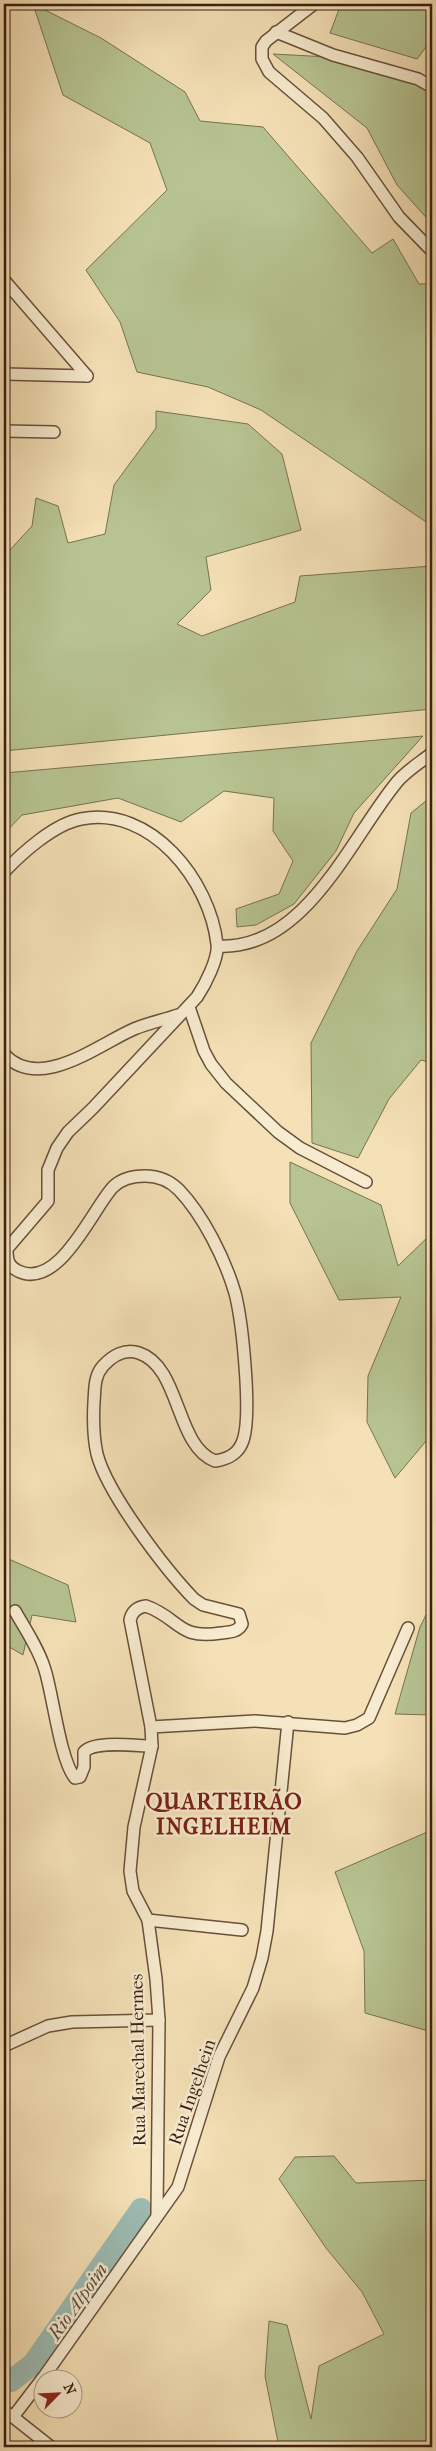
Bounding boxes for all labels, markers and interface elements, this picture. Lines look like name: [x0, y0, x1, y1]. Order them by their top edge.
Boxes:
district label: QUARTEIRÃO INGELHEIM: [145, 1788, 303, 1840]
street label: Rua Marechal Hermes: [126, 1973, 151, 2146]
street label: Rua Ingelhein: [165, 2036, 221, 2148]
water label: Rio Alpoim: [43, 2259, 112, 2345]
north arrow: [32, 2368, 82, 2418]
text: N: [59, 2381, 79, 2398]

